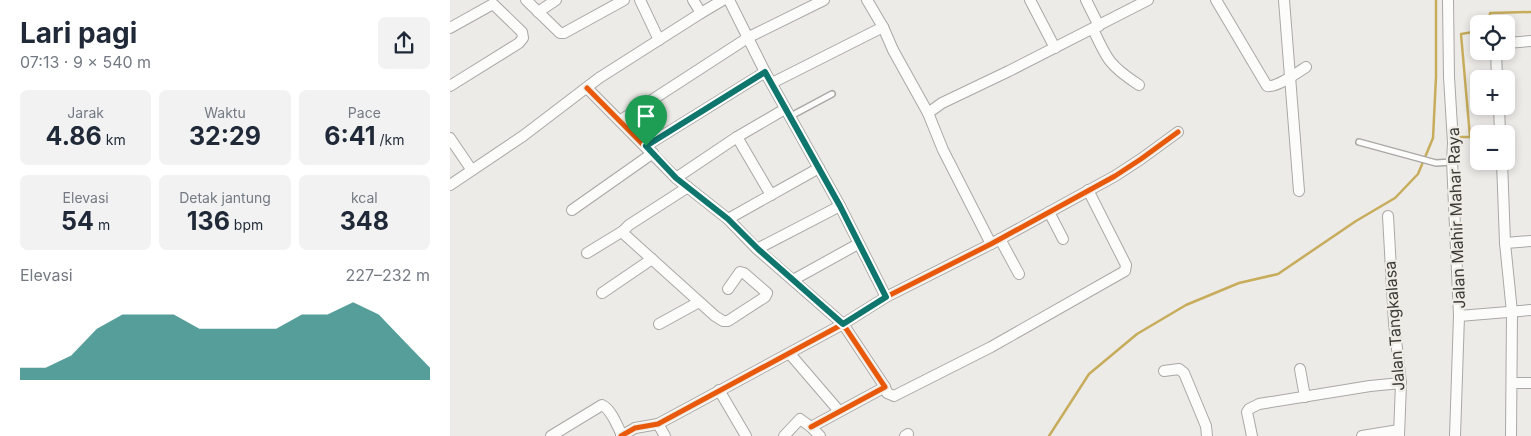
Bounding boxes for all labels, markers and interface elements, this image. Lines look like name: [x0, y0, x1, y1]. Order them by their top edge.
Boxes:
map controls: [1470, 15, 1515, 170]
button: locate: [1470, 15, 1515, 60]
text: Lari pagi: [20, 16, 137, 50]
button: share: [378, 17, 430, 69]
text: 07:13 · 9 × 540 m: [20, 52, 151, 72]
button: +: [1470, 70, 1515, 115]
pin: [625, 95, 667, 146]
icon: arrive: [632, 102, 660, 130]
text: Jarak: [67, 104, 104, 121]
text: Waktu: [204, 104, 246, 121]
text: Pace: [348, 104, 381, 121]
text: 4.86: [46, 121, 102, 151]
text: 32:29: [189, 121, 261, 151]
text: 6:41: [324, 121, 376, 151]
button: −: [1470, 125, 1515, 170]
street label: Jalan Mahir Mahar Raya: [1443, 127, 1469, 309]
text: km: [102, 131, 126, 148]
text: /km: [376, 131, 404, 148]
text: Elevasi: [63, 189, 109, 206]
text: Detak jantung: [179, 189, 271, 206]
text: kcal: [351, 189, 378, 206]
text: 54: [61, 206, 94, 236]
text: 136: [187, 206, 230, 236]
text: 348: [340, 206, 389, 236]
text: m: [94, 216, 110, 233]
text: bpm: [230, 216, 263, 233]
street label: Jalan Tangkalasa: [1379, 260, 1409, 392]
text: Elevasi: [20, 265, 73, 285]
text: 227–232 m: [346, 265, 430, 285]

